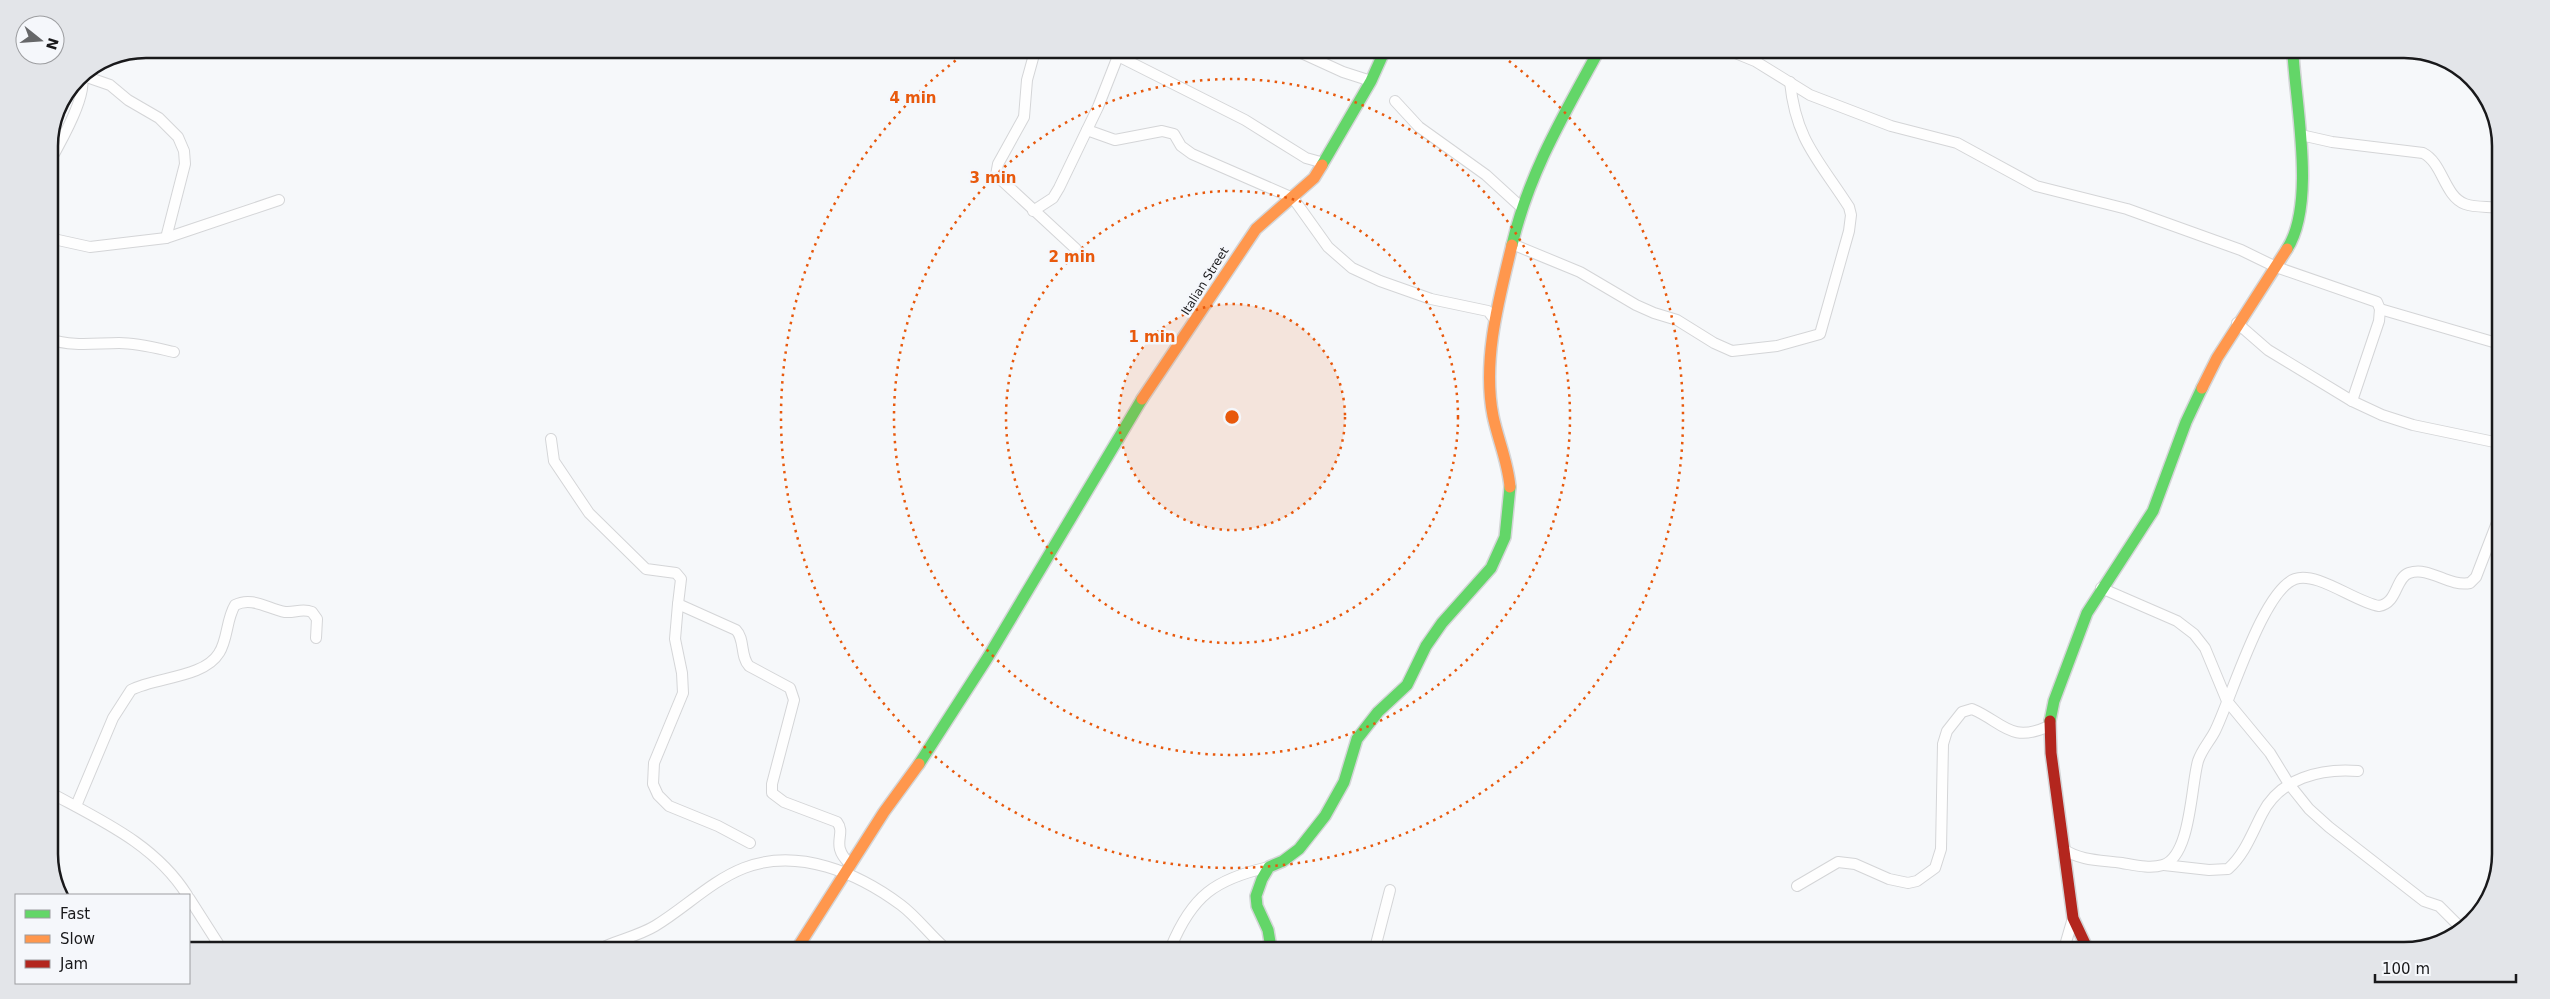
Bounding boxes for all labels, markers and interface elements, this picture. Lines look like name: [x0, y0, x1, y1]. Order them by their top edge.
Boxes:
north arrow: [15, 15, 65, 65]
text: N: [43, 36, 62, 52]
text: 4 min: [889, 89, 937, 107]
text: 3 min: [969, 169, 1017, 187]
street label: Italian Street: [1179, 244, 1232, 318]
text: 2 min: [1048, 248, 1096, 266]
text: 1 min: [1128, 328, 1176, 346]
centre of rings: [1223, 408, 1241, 426]
legend: [15, 894, 190, 984]
text: Fast: [60, 905, 90, 923]
text: Slow: [60, 930, 95, 948]
scale bar: [2375, 952, 2516, 984]
text: Jam: [59, 955, 88, 973]
text: 100 m: [2382, 960, 2430, 978]

